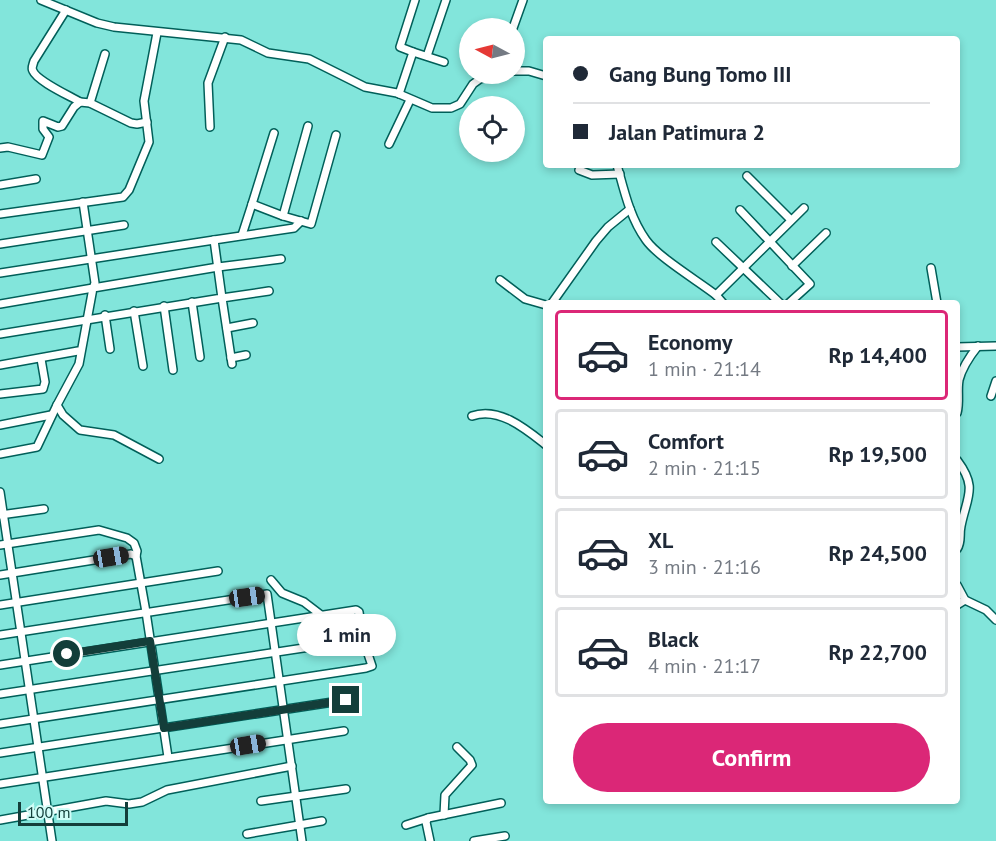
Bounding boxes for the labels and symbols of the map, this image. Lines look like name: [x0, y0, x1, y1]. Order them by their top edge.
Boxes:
north arrow: [459, 18, 525, 84]
car: [92, 545, 130, 569]
car: [228, 586, 266, 608]
callout: 1 min: [296, 613, 395, 655]
route start: [53, 640, 80, 667]
route end: [332, 686, 359, 713]
car: [229, 733, 267, 757]
scale bar: [18, 799, 128, 826]

